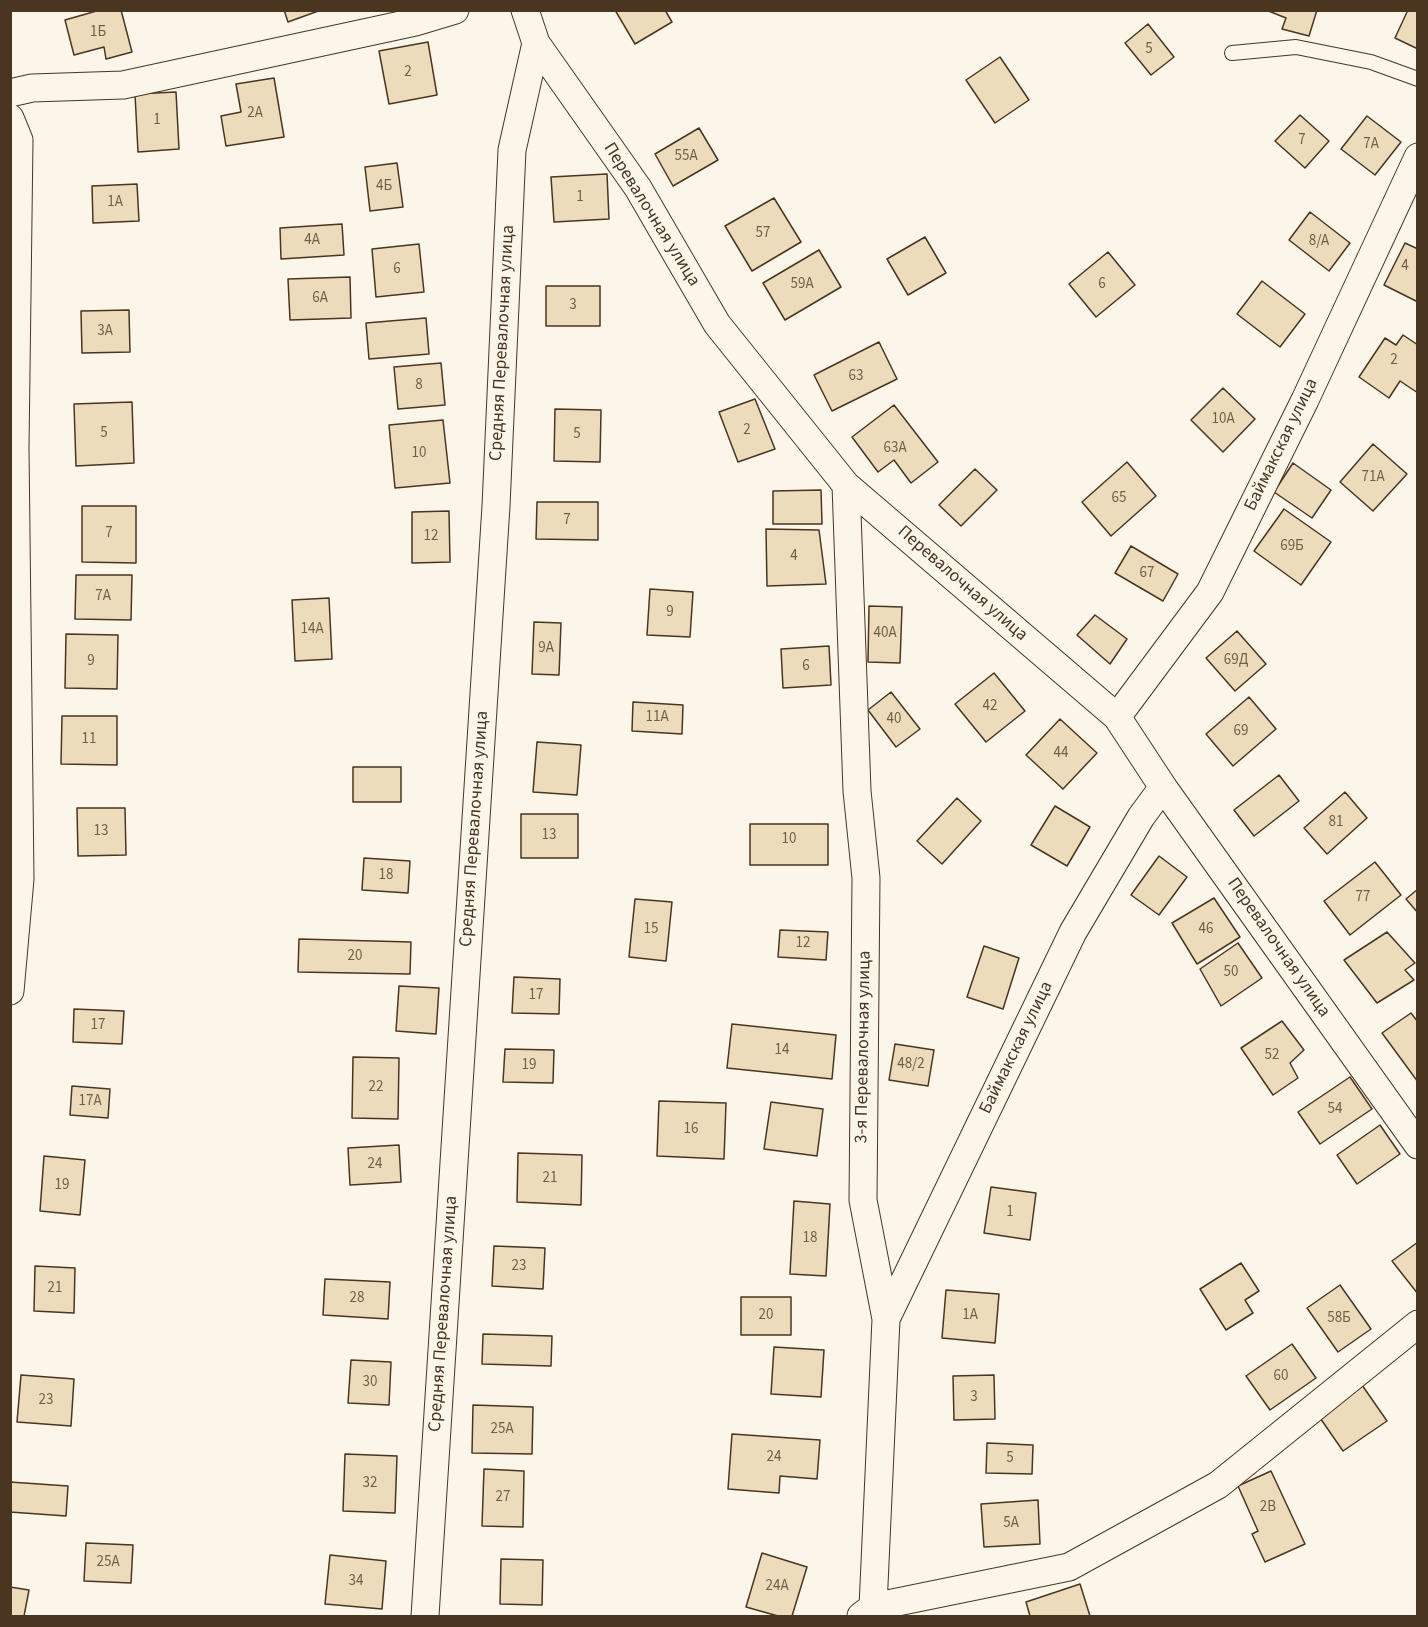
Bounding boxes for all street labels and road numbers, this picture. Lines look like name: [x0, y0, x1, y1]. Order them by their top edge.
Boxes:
street label: Перевалочная улица: [598, 139, 704, 291]
street label: Средняя Перевалочная улица: [486, 224, 520, 462]
street label: Баймакская улица: [1241, 375, 1323, 515]
street label: Перевалочная улица: [892, 522, 1032, 646]
street label: Средняя Перевалочная улица: [456, 710, 494, 948]
street label: Перевалочная улица: [1222, 874, 1334, 1022]
street label: 3-я Перевалочная улица: [852, 950, 876, 1144]
street label: Баймакская улица: [976, 978, 1058, 1118]
street label: Средняя Перевалочная улица: [425, 1195, 463, 1433]

